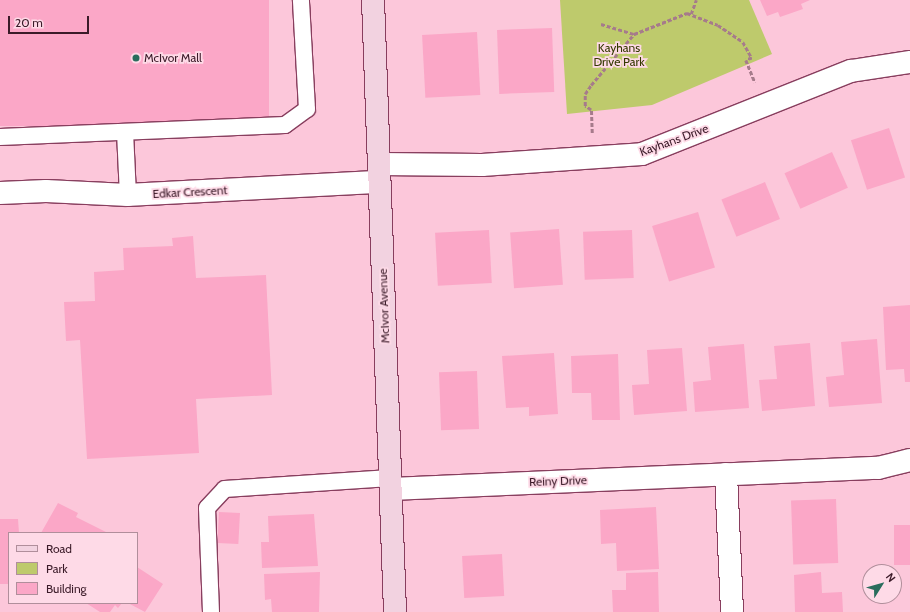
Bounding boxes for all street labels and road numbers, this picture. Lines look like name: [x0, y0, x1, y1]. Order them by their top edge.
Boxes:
street label: Kayhans Drive: [638, 121, 710, 159]
street label: Edkar Crescent: [152, 183, 228, 201]
street label: McIvor Avenue: [375, 268, 393, 344]
street label: Reiny Drive: [529, 473, 587, 489]

